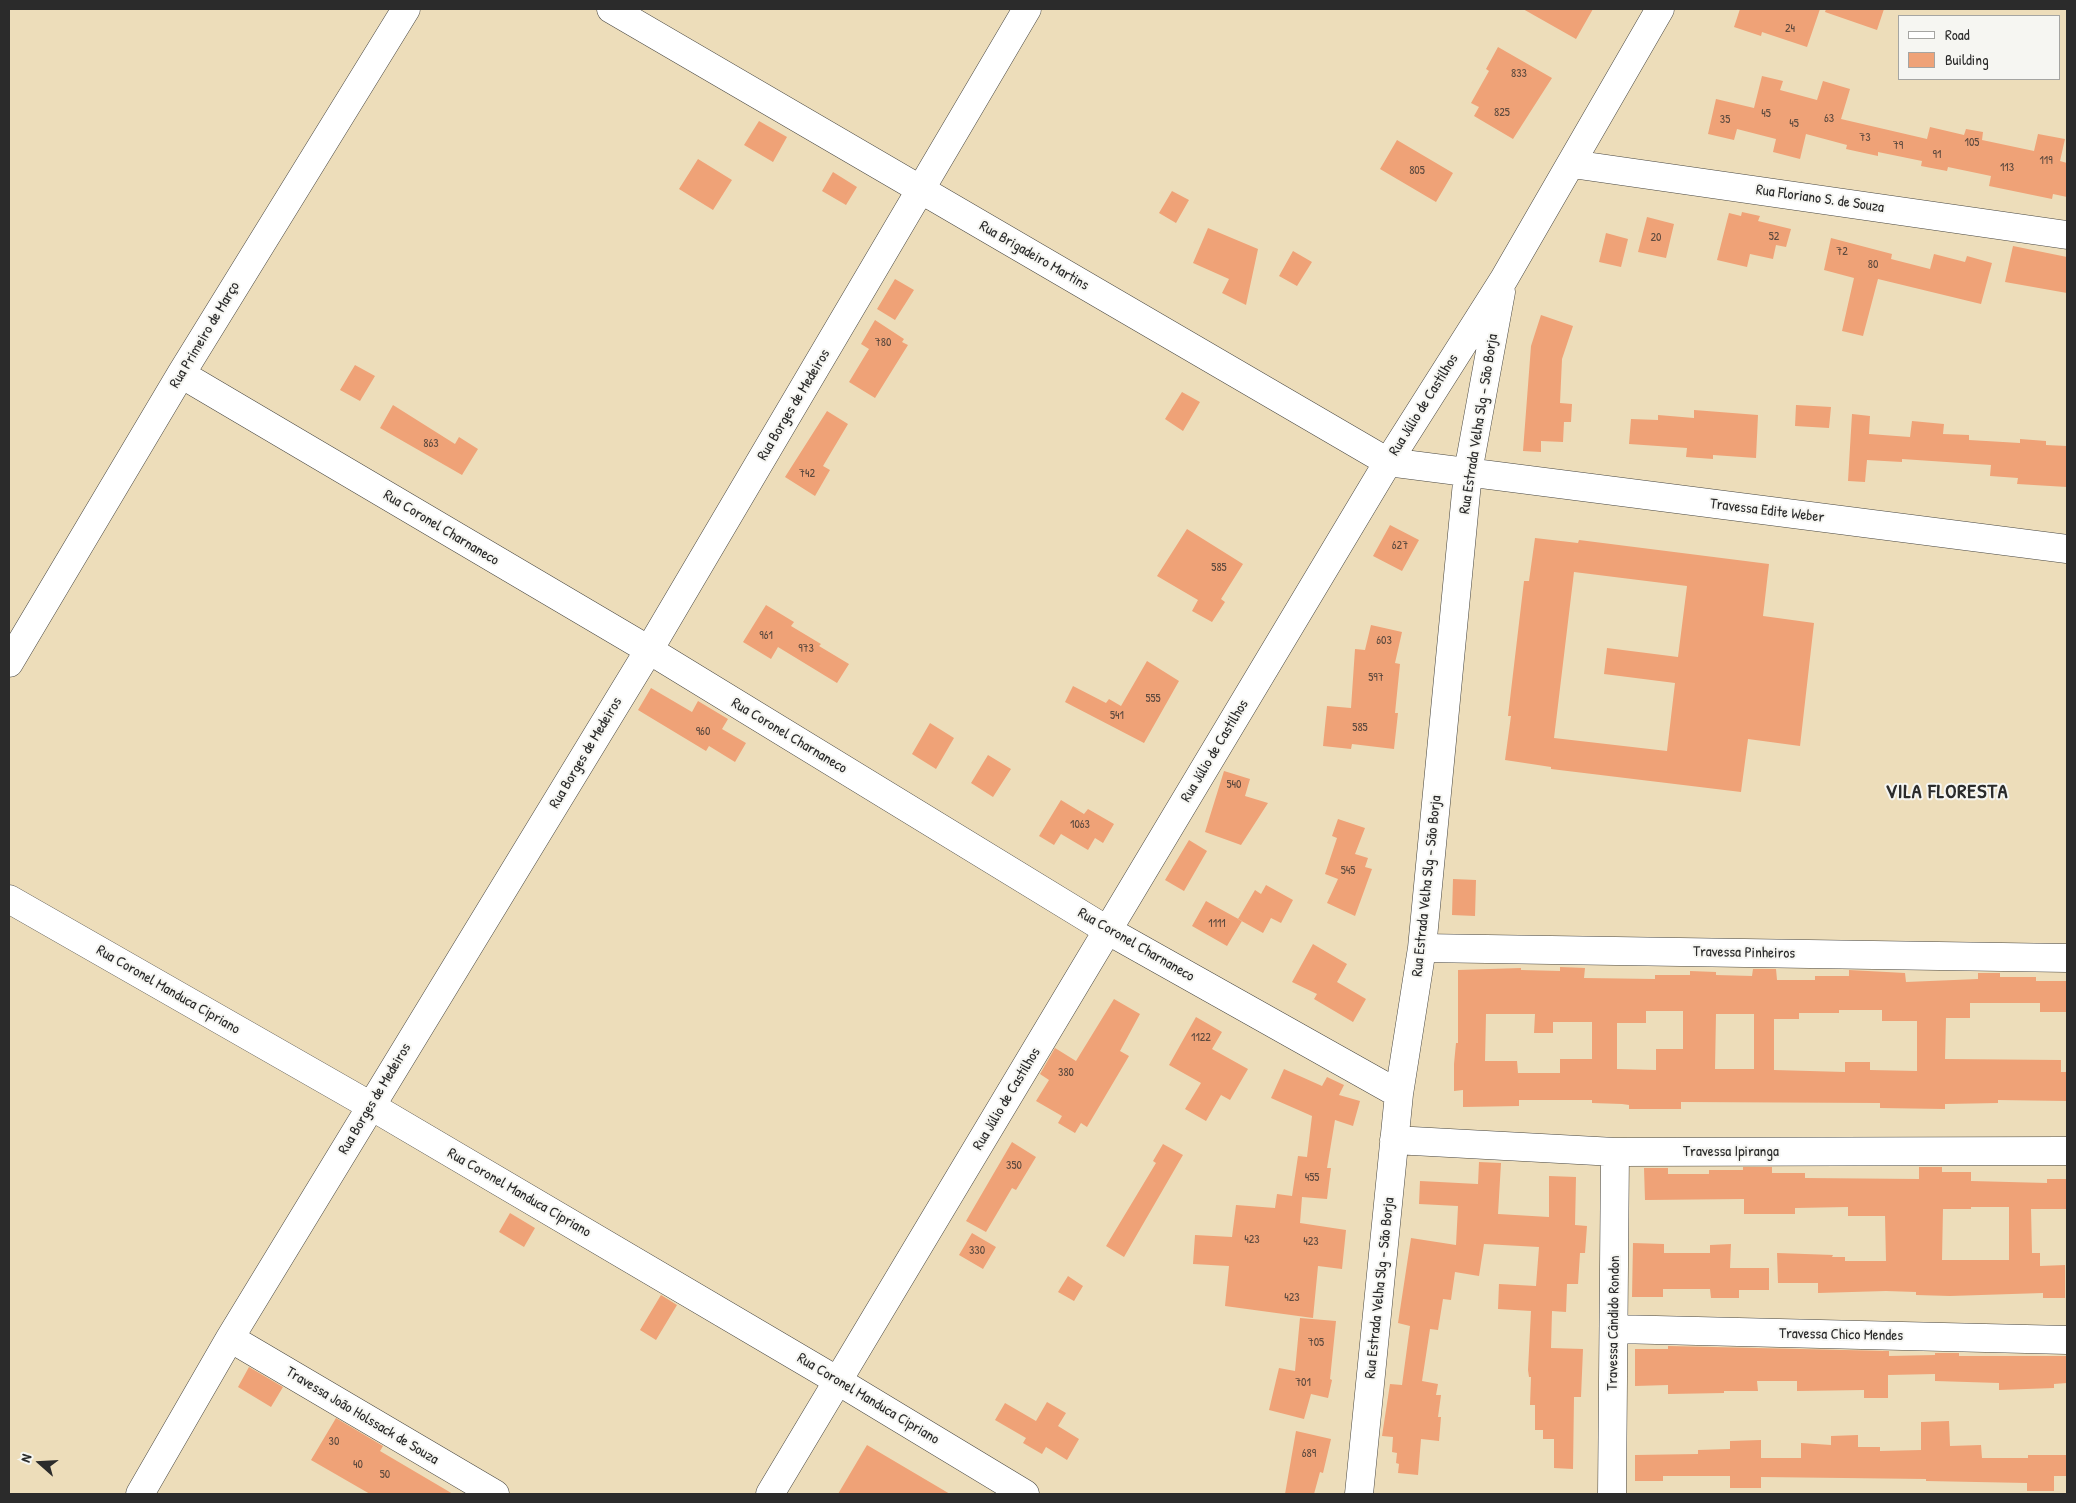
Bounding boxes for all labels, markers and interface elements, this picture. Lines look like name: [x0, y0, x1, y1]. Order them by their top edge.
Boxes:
legend: [1898, 15, 2061, 80]
house number: 24: [1785, 22, 1795, 36]
text: Road: [1945, 24, 1970, 45]
text: Building: [1945, 49, 1989, 70]
house number: 833: [1511, 67, 1527, 81]
house number: 825: [1494, 106, 1510, 120]
house number: 45: [1761, 107, 1771, 121]
house number: 63: [1824, 112, 1834, 126]
house number: 35: [1720, 113, 1730, 127]
house number: 45: [1789, 117, 1799, 131]
house number: 73: [1859, 131, 1871, 145]
house number: 105: [1965, 136, 1979, 150]
house number: 79: [1893, 139, 1903, 153]
house number: 91: [1933, 148, 1941, 162]
house number: 119: [2039, 154, 2053, 168]
house number: 113: [2000, 161, 2014, 175]
house number: 805: [1409, 164, 1425, 178]
street label: Rua Floriano S. de Souza: [1755, 181, 1885, 217]
street label: Rua Brigadeiro Martins: [976, 217, 1092, 295]
house number: 52: [1769, 230, 1779, 244]
house number: 20: [1651, 231, 1661, 245]
house number: 72: [1836, 245, 1848, 259]
house number: 80: [1868, 258, 1878, 272]
street label: Rua Primeiro de Março: [166, 279, 244, 391]
street label: Rua Estrada Velha Slg - São Borja: [1456, 333, 1502, 515]
house number: 780: [875, 336, 891, 350]
street label: Rua Borges de Medeiros: [754, 346, 834, 464]
street label: Rua Júlio de Castilhos: [1386, 351, 1462, 459]
house number: 863: [423, 437, 439, 451]
house number: 742: [799, 467, 815, 481]
street label: Rua Coronel Charnaneco: [380, 486, 502, 570]
street label: Travessa Edite Weber: [1709, 495, 1825, 527]
house number: 627: [1392, 539, 1408, 553]
house number: 585: [1211, 561, 1227, 575]
house number: 961: [759, 629, 773, 643]
house number: 603: [1376, 634, 1392, 648]
house number: 973: [798, 642, 814, 656]
house number: 597: [1368, 671, 1384, 685]
house number: 555: [1145, 692, 1161, 706]
street label: Rua Borges de Medeiros: [546, 694, 626, 812]
street label: Rua Coronel Charnaneco: [728, 694, 850, 778]
street label: Rua Júlio de Castilhos: [1177, 697, 1253, 805]
house number: 541: [1110, 709, 1124, 723]
house number: 585: [1352, 721, 1368, 735]
house number: 960: [696, 725, 710, 739]
house number: 540: [1227, 778, 1241, 792]
district label: VILA FLORESTA: [1884, 781, 2010, 805]
street label: Rua Estrada Velha Slg - São Borja: [1409, 794, 1445, 978]
house number: 1063: [1070, 818, 1090, 832]
house number: 545: [1341, 864, 1355, 878]
street label: Rua Coronel Charnaneco: [1074, 904, 1198, 986]
house number: 1111: [1208, 917, 1226, 931]
street label: Rua Coronel Manduca Cipriano: [93, 941, 243, 1039]
street label: Travessa Pinheiros: [1693, 943, 1795, 963]
house number: 1122: [1191, 1031, 1211, 1045]
street label: Rua Borges de Medeiros: [335, 1040, 415, 1158]
street label: Rua Júlio de Castilhos: [969, 1045, 1045, 1153]
house number: 380: [1058, 1066, 1074, 1080]
street label: Travessa Ipiranga: [1683, 1143, 1779, 1161]
street label: Rua Coronel Manduca Cipriano: [444, 1144, 594, 1242]
house number: 350: [1006, 1159, 1022, 1173]
house number: 455: [1305, 1171, 1319, 1185]
street label: Rua Estrada Velha Slg - São Borja: [1362, 1196, 1398, 1380]
house number: 423: [1244, 1233, 1260, 1247]
house number: 423: [1303, 1235, 1319, 1249]
house number: 330: [969, 1244, 985, 1258]
street label: Travessa Cândido Rondon: [1604, 1255, 1624, 1391]
house number: 423: [1284, 1291, 1300, 1305]
street label: Travessa Chico Mendes: [1779, 1325, 1903, 1345]
house number: 705: [1308, 1336, 1324, 1350]
street label: Rua Coronel Manduca Cipriano: [794, 1349, 942, 1449]
street label: Travessa João Holssack de Souza: [282, 1363, 442, 1469]
house number: 701: [1295, 1376, 1311, 1390]
house number: 30: [329, 1435, 339, 1449]
north arrow: [15, 1438, 65, 1488]
house number: 689: [1302, 1447, 1316, 1461]
text: N: [15, 1451, 36, 1465]
house number: 40: [353, 1458, 363, 1472]
house number: 50: [380, 1468, 390, 1482]

